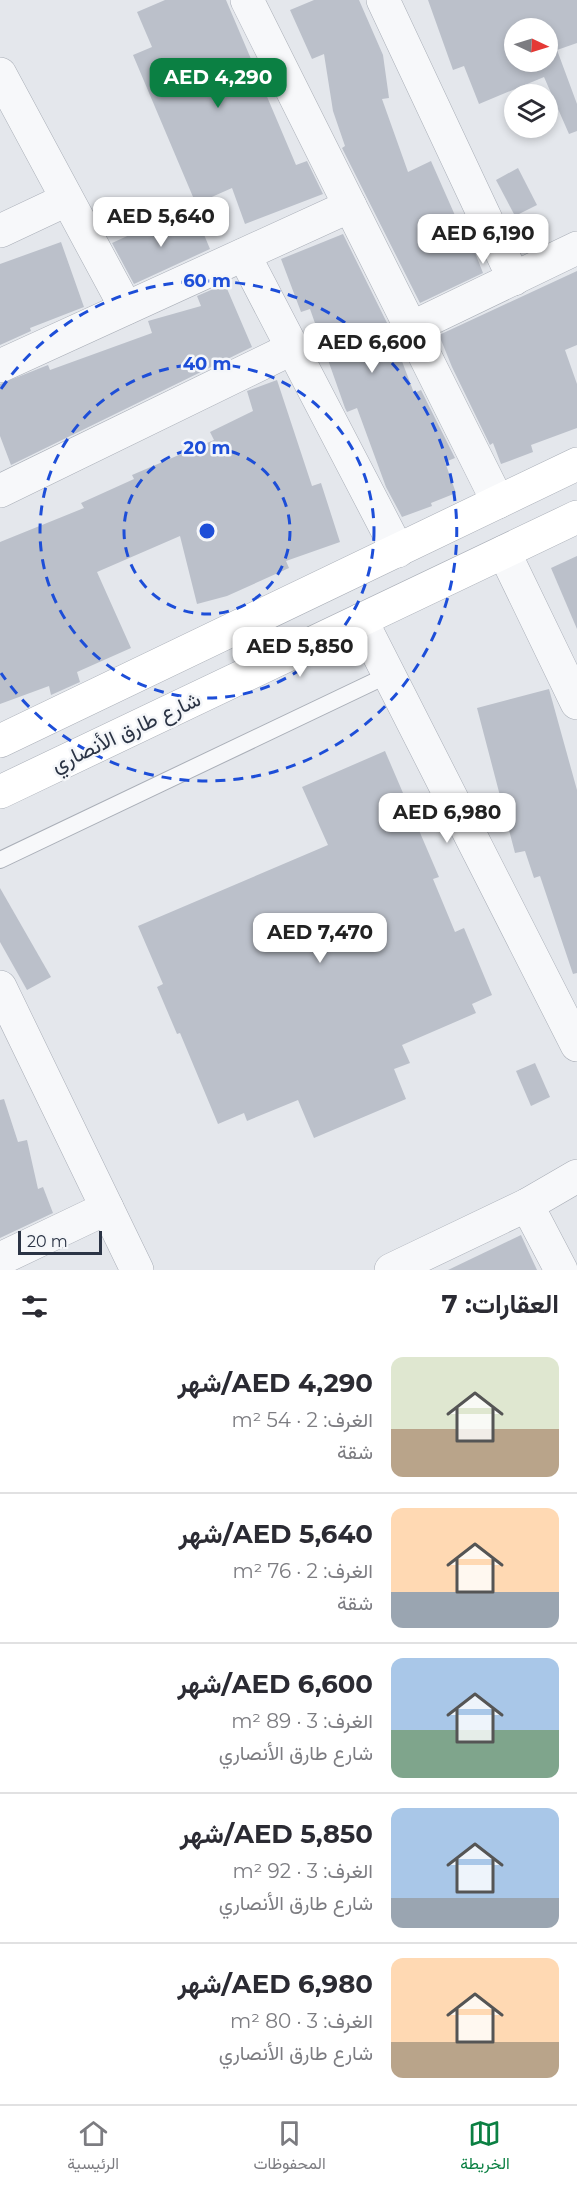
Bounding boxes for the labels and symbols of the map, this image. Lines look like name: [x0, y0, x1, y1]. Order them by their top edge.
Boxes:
north arrow: [504, 18, 558, 72]
pin: AED 4,290: [149, 58, 287, 109]
pin: AED 5,640: [92, 197, 230, 248]
pin: AED 6,190: [414, 214, 552, 265]
text: 60 m: [183, 270, 231, 292]
pin: AED 6,600: [303, 323, 441, 374]
text: 40 m: [183, 353, 231, 375]
text: 20 m: [184, 437, 230, 459]
centre of rings: [197, 521, 217, 541]
pin: AED 5,850: [231, 627, 369, 678]
street label: شارع طارق الأنصاري: [47, 686, 207, 782]
pin: AED 6,980: [378, 793, 516, 844]
pin: AED 7,470: [251, 913, 389, 964]
scale bar: [18, 1228, 102, 1256]

